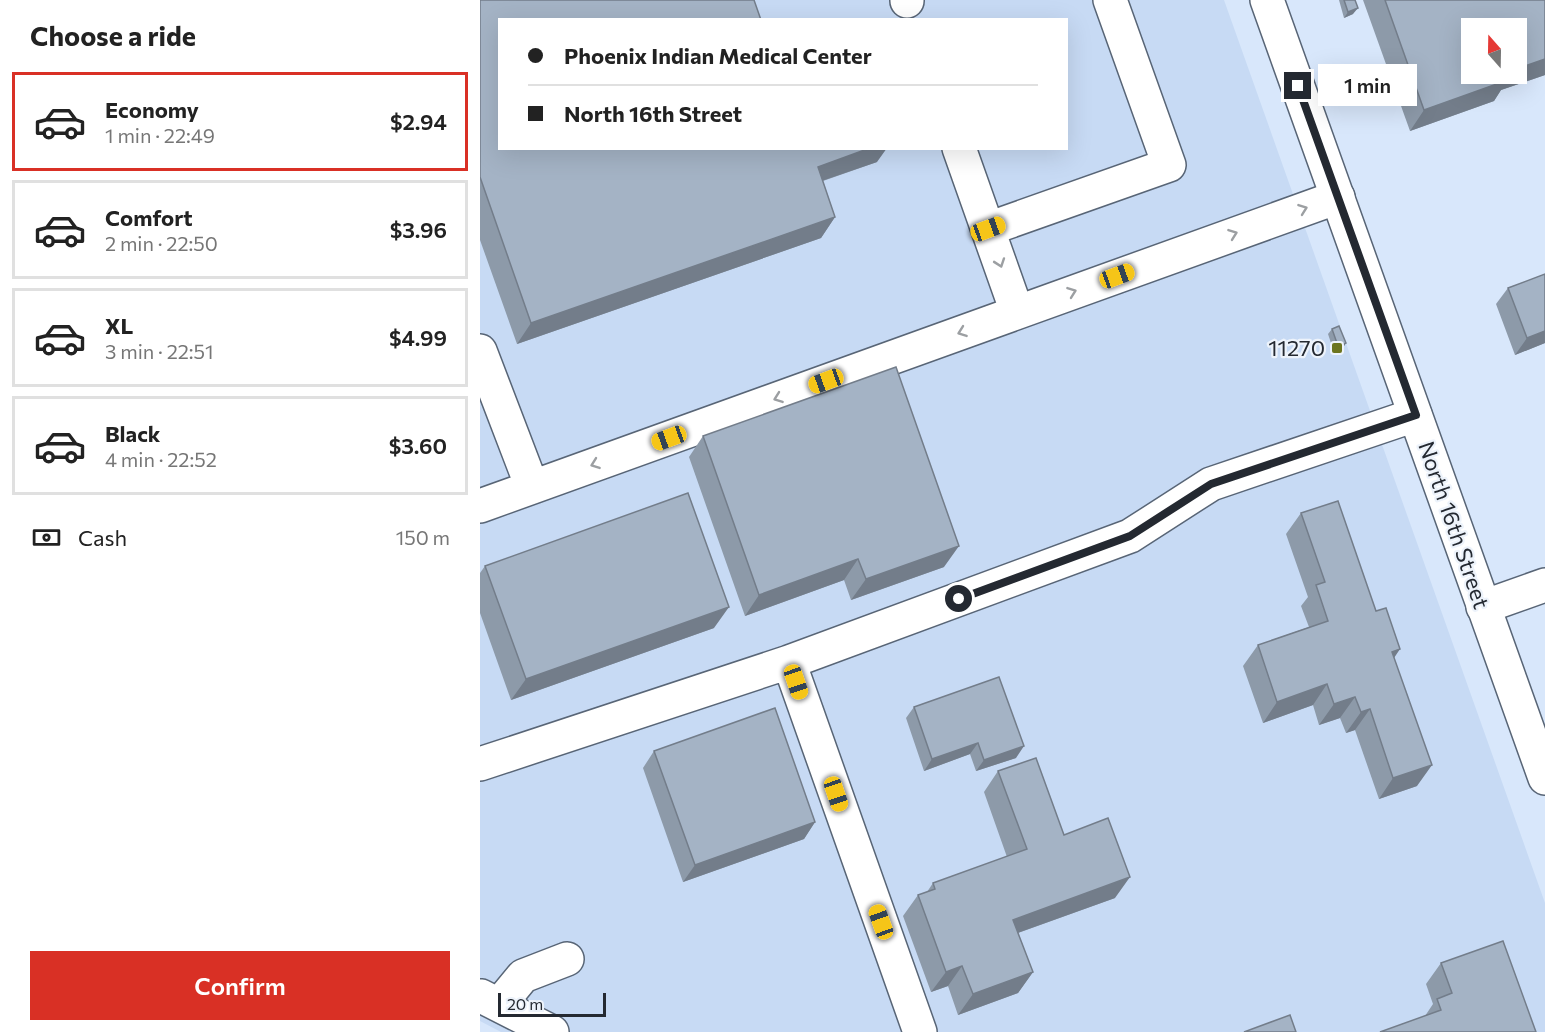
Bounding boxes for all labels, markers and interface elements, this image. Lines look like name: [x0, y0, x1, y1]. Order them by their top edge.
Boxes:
north arrow: [1461, 18, 1527, 84]
map controls: [1461, 18, 1527, 84]
text: Choose a ride: [30, 19, 196, 52]
text: Phoenix Indian Medical Center: [564, 42, 872, 69]
callout: 1 min: [1319, 65, 1418, 107]
route end: [1284, 72, 1311, 99]
text: 1 min: [1344, 73, 1391, 97]
icon: car: [33, 95, 87, 149]
text: Economy: [105, 96, 199, 123]
text: North 16th Street: [564, 100, 742, 127]
text: $2.94: [390, 108, 447, 135]
text: 1 min · 22:49: [105, 123, 215, 147]
icon: car: [33, 203, 87, 257]
text: Comfort: [105, 204, 193, 231]
one-way arrow: [1297, 204, 1308, 217]
car: [968, 214, 1008, 244]
text: $3.96: [390, 216, 447, 243]
one-way arrow: [1227, 229, 1238, 242]
text: 2 min · 22:50: [105, 231, 218, 255]
one-way arrow: [992, 257, 1005, 268]
car: [1097, 261, 1137, 291]
one-way arrow: [1066, 287, 1077, 300]
icon: car: [33, 311, 87, 365]
text: XL: [105, 312, 133, 339]
text: $4.99: [389, 324, 447, 351]
one-way arrow: [957, 324, 968, 337]
place label: 11270: [1268, 334, 1325, 361]
text: 3 min · 22:51: [105, 339, 214, 363]
marker: 11270: [1330, 341, 1344, 355]
car: [806, 366, 846, 396]
one-way arrow: [773, 390, 784, 403]
icon: car: [33, 419, 87, 473]
text: Black: [105, 420, 160, 447]
car: [649, 423, 689, 453]
text: $3.60: [389, 432, 447, 459]
street label: North 16th Street: [1413, 438, 1496, 612]
text: 4 min · 22:52: [105, 447, 217, 471]
one-way arrow: [590, 457, 601, 470]
icon: cash: [30, 521, 63, 554]
text: Cash: [78, 524, 127, 551]
text: 150 m: [396, 525, 450, 549]
route start: [945, 585, 972, 612]
car: [782, 662, 810, 702]
car: [822, 774, 850, 814]
car: [866, 902, 896, 942]
button: Confirm: [30, 951, 450, 1020]
scale bar: [498, 990, 606, 1018]
text: 20 m: [507, 994, 543, 1013]

